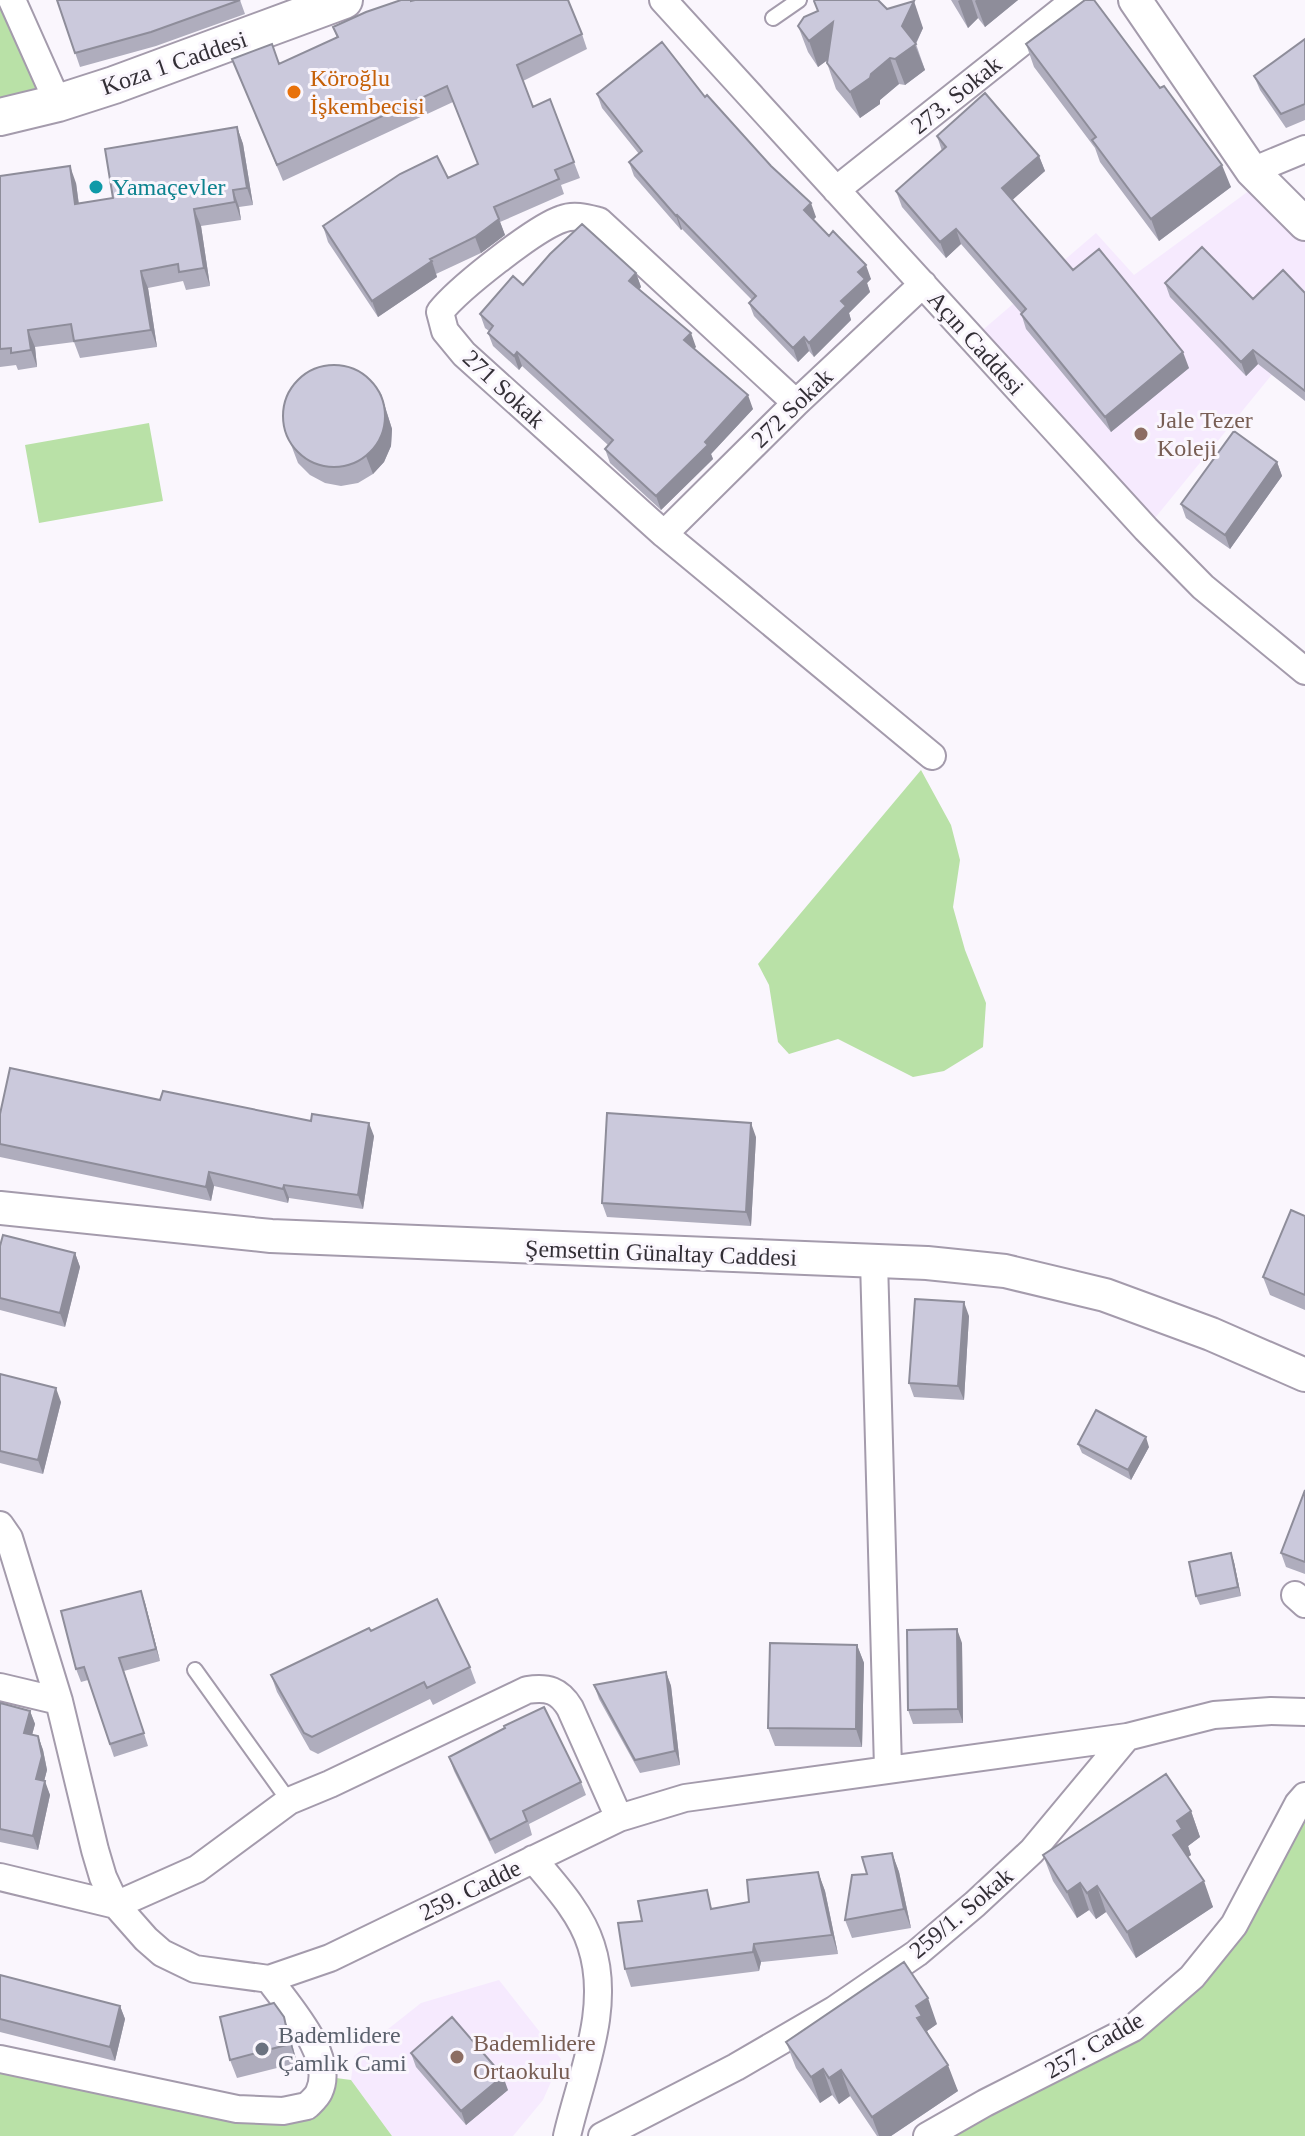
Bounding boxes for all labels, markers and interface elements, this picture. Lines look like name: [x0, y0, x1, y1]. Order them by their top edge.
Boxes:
street label: Koza 1 Caddesi: [98, 26, 250, 100]
street label: 273. Sokak: [906, 51, 1006, 139]
place label: Köroğlu İşkembecisi: [310, 65, 425, 119]
marker: Köroğlu İşkembecisi: [285, 83, 303, 101]
place label: Yamaçevler: [112, 174, 226, 200]
marker: Yamaçevler: [87, 178, 105, 196]
street label: Açın Caddesi: [923, 286, 1029, 400]
street label: 271 Sokak: [458, 345, 550, 433]
street label: 272 Sokak: [746, 363, 838, 453]
place label: Jale Tezer Koleji: [1157, 407, 1253, 461]
marker: Jale Tezer Koleji: [1132, 425, 1150, 443]
street label: Şemsettin Günaltay Caddesi: [525, 1235, 798, 1271]
street label: 259. Cadde: [415, 1854, 525, 1926]
street label: 259/1. Sokak: [904, 1862, 1018, 1964]
street label: 257. Cadde: [1040, 2006, 1148, 2084]
place label: Bademlidere Çamlık Cami: [278, 2022, 407, 2076]
place label: Bademlidere Ortaokulu: [473, 2030, 596, 2084]
marker: Bademlidere Çamlık Cami: [253, 2040, 271, 2058]
marker: Bademlidere Ortaokulu: [448, 2048, 466, 2066]

